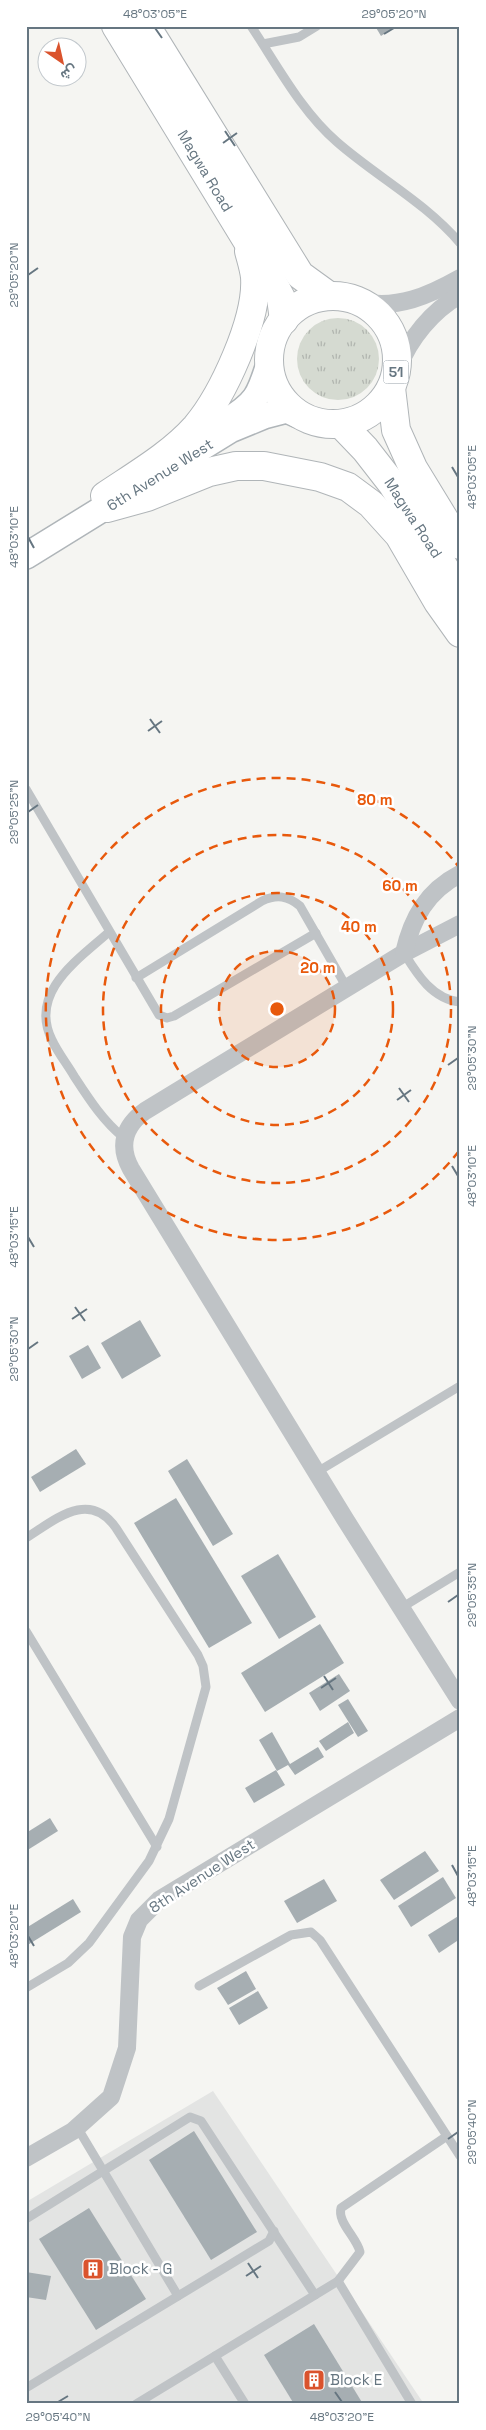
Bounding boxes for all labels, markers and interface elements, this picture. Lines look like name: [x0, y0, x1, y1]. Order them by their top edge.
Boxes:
text: 48°03'05"E: [123, 6, 187, 22]
text: 29°05'20"N: [361, 6, 427, 22]
north arrow: [38, 38, 88, 88]
text: ش: [57, 61, 81, 85]
street label: Magwa Road: [174, 126, 237, 215]
text: 29°05'20"N: [6, 242, 22, 308]
road number: 51: [384, 361, 408, 384]
street label: 6th Avenue West: [103, 434, 217, 515]
text: 48°03'05"E: [464, 445, 480, 509]
street label: Magwa Road: [380, 474, 446, 562]
text: 48°03'10"E: [6, 506, 22, 568]
text: 29°05'25"N: [6, 780, 22, 844]
text: 80 m: [357, 790, 393, 809]
text: 60 m: [382, 876, 418, 895]
text: 40 m: [341, 917, 377, 936]
text: 20 m: [300, 958, 336, 977]
centre of rings: [268, 1000, 286, 1018]
text: 29°05'30"N: [464, 1025, 480, 1091]
text: 48°03'10"E: [464, 1145, 480, 1207]
text: 48°03'15"E: [6, 1206, 22, 1268]
text: 29°05'30"N: [6, 1316, 22, 1382]
text: 29°05'35"N: [464, 1563, 480, 1627]
street label: 8th Avenue West: [145, 1834, 258, 1917]
text: 48°03'15"E: [464, 1845, 480, 1907]
text: 48°03'20"E: [6, 1904, 22, 1968]
text: 29°05'40"N: [464, 2100, 480, 2164]
building icon: Block - G: [81, 2257, 105, 2281]
place label: Block - G: [109, 2259, 172, 2278]
building icon: Block E: [302, 2368, 326, 2392]
place label: Block E: [330, 2370, 382, 2389]
text: 29°05'40"N: [26, 2409, 90, 2425]
text: 48°03'20"E: [310, 2409, 374, 2425]

